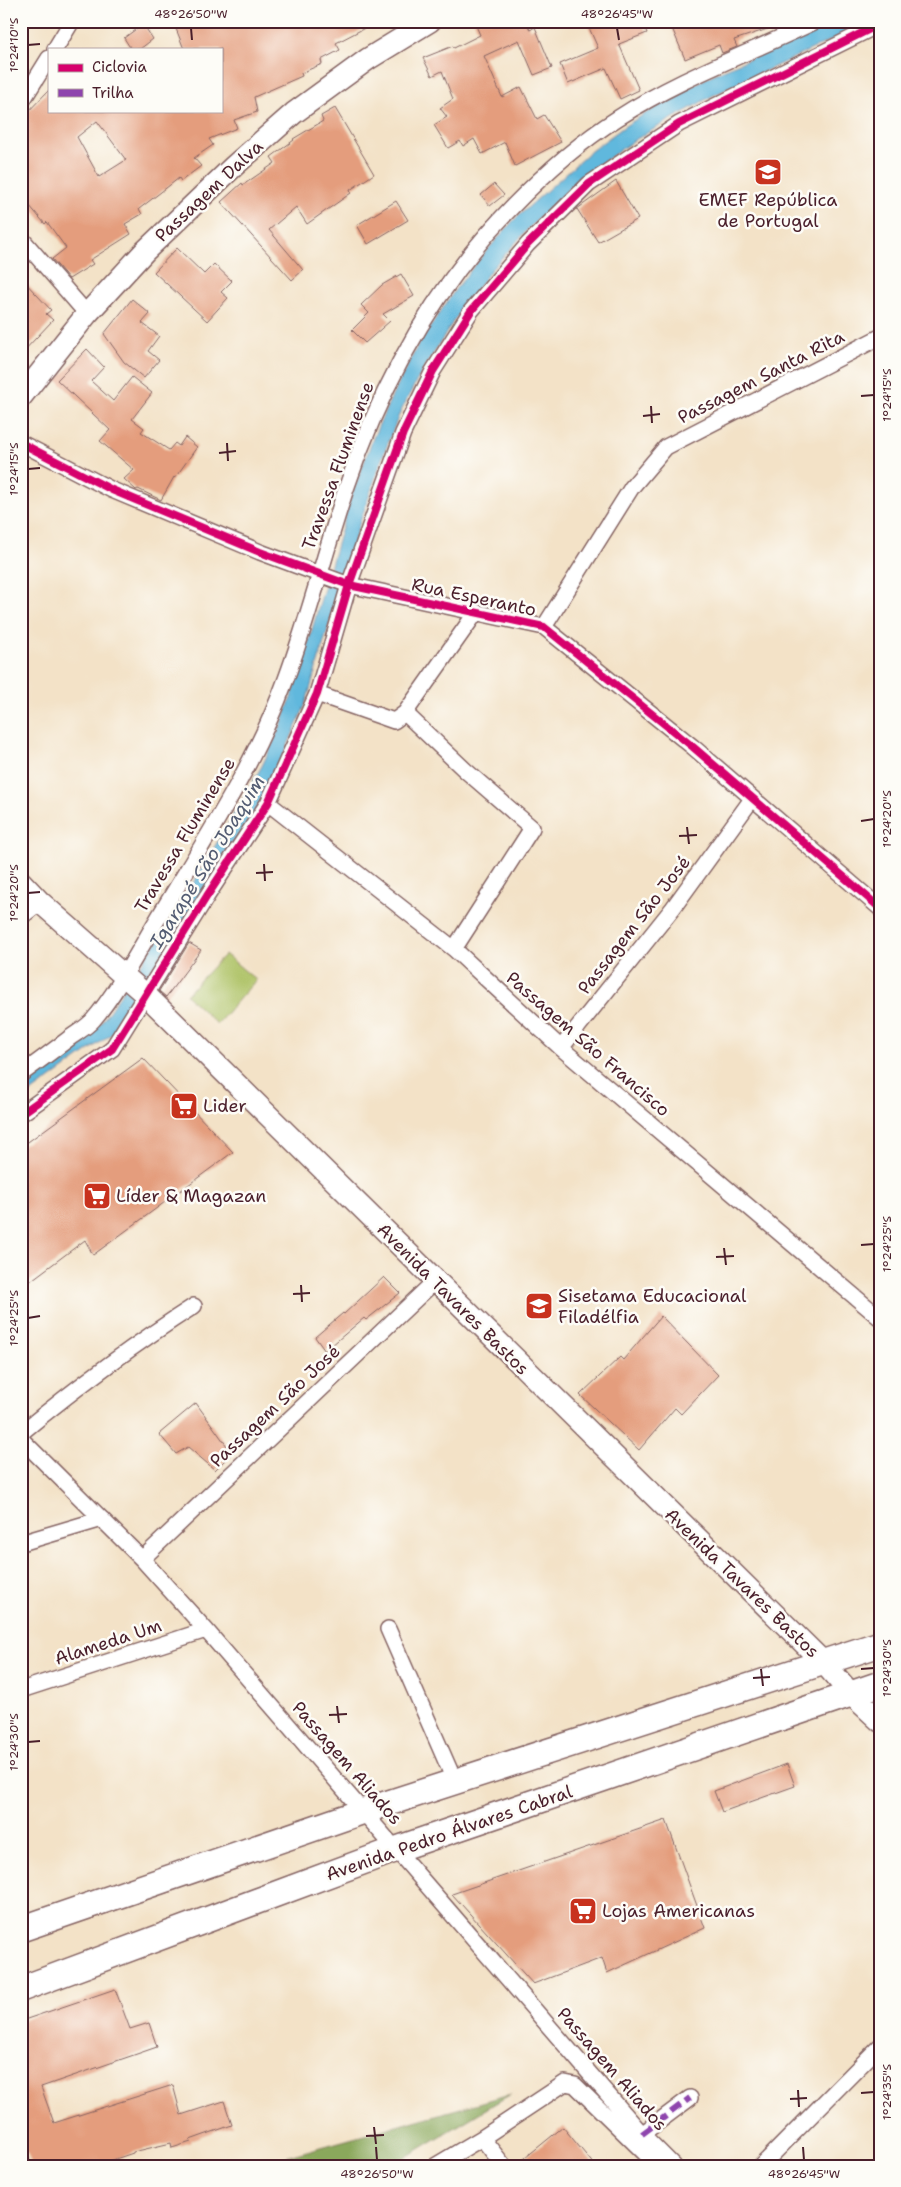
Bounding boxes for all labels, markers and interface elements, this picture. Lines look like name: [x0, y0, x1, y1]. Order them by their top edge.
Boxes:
text: 48°26'50"W: [154, 6, 228, 22]
text: 48°26'45"W: [581, 6, 653, 22]
text: 1°24'10"S: [6, 17, 22, 72]
legend: [48, 48, 222, 112]
text: Ciclovia: [92, 57, 148, 77]
text: Trilha: [92, 83, 134, 103]
street label: Passagem Dalva: [150, 135, 268, 247]
school or university icon: EMEF República de Portugal: [753, 157, 783, 187]
place label: EMEF República de Portugal: [699, 188, 838, 233]
street label: Passagem Santa Rita: [674, 325, 848, 429]
text: 1°24'15"S: [879, 368, 895, 422]
street label: Travessa Fluminense: [296, 379, 380, 553]
text: 1°24'15"S: [6, 442, 22, 496]
street label: Rua Esperanto: [410, 572, 538, 622]
street label: Travessa Fluminense: [129, 753, 241, 917]
water label: Igarapé São Joaquim: [143, 771, 271, 954]
text: 1°24'20"S: [879, 790, 895, 848]
street label: Passagem São José: [572, 851, 696, 999]
text: 1°24'20"S: [6, 864, 22, 922]
street label: Passagem São Francisco: [501, 966, 675, 1122]
supermarket icon: Lider: [169, 1091, 199, 1121]
place label: Lider: [203, 1094, 247, 1118]
supermarket icon: Líder & Magazan: [82, 1181, 112, 1211]
place label: Líder & Magazan: [116, 1184, 266, 1208]
text: 1°24'25"S: [879, 1215, 895, 1272]
street label: Avenida Tavares Bastos: [372, 1218, 534, 1380]
place label: Sisetama Educacional Filadélfia: [558, 1284, 747, 1329]
text: 1°24'25"S: [6, 1289, 22, 1346]
school or university icon: Sisetama Educacional Filadélfia: [524, 1291, 554, 1321]
street label: Passagem São José: [205, 1339, 345, 1473]
street label: Avenida Tavares Bastos: [660, 1503, 824, 1663]
street label: Alameda Um: [51, 1613, 165, 1671]
text: 1°24'30"S: [879, 1639, 895, 1697]
street label: Passagem Aliados: [287, 1696, 407, 1830]
text: 1°24'30"S: [6, 1713, 22, 1771]
street label: Avenida Pedro Álvares Cabral: [323, 1779, 576, 1887]
supermarket icon: Lojas Americanas: [568, 1896, 598, 1926]
place label: Lojas Americanas: [602, 1899, 755, 1923]
street label: Passagem Aliados: [552, 2002, 672, 2136]
text: 1°24'35"S: [879, 2063, 895, 2120]
text: 48°26'50"W: [340, 2166, 414, 2182]
text: 48°26'45"W: [768, 2166, 840, 2182]

